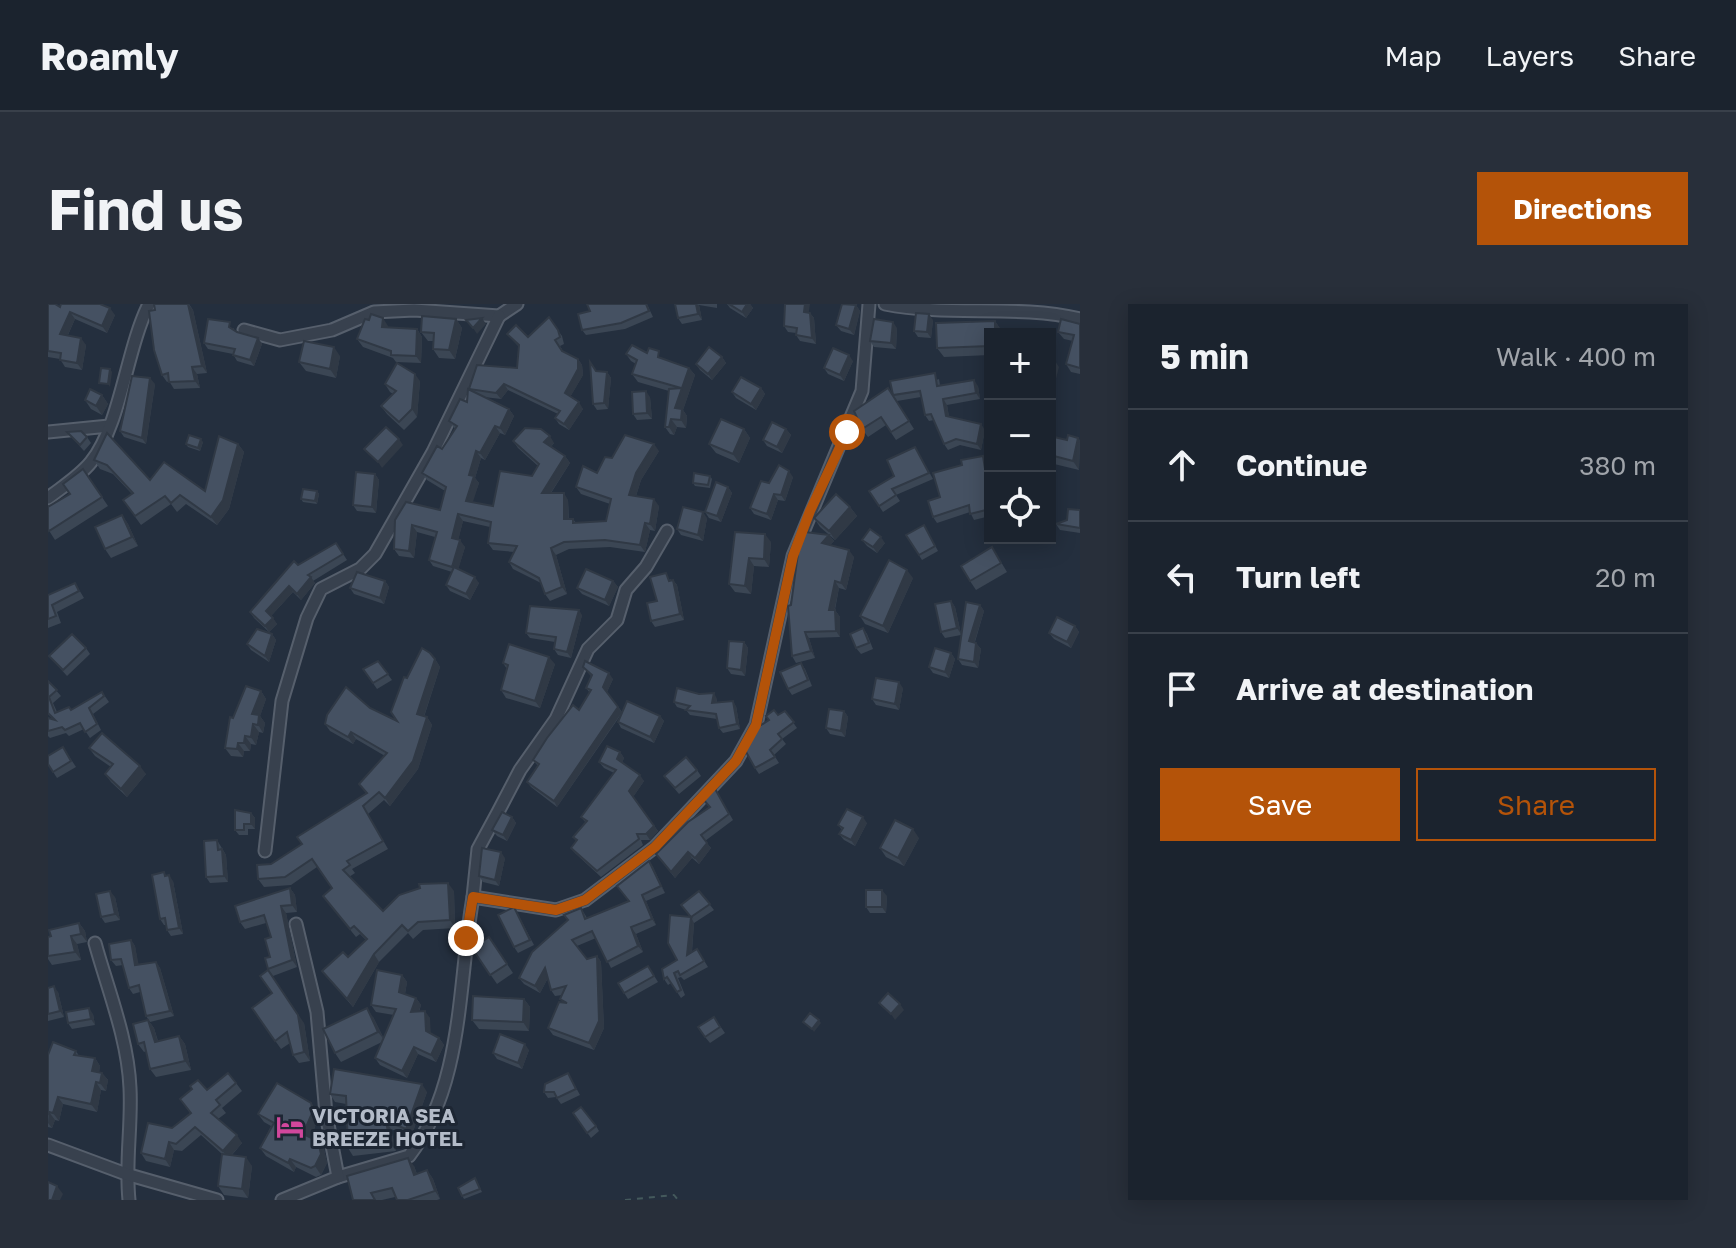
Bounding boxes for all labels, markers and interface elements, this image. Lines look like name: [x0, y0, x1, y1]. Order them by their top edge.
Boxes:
text: Roamly: [40, 33, 179, 78]
text: Map: [1384, 39, 1442, 72]
text: Layers: [1486, 39, 1574, 72]
text: Share: [1618, 39, 1696, 72]
button: Directions: [1477, 172, 1688, 245]
text: Find us: [48, 175, 244, 242]
map controls: [984, 328, 1056, 544]
button: +: [984, 328, 1056, 400]
text: 5 min: [1160, 336, 1249, 376]
text: Walk · 400 m: [1496, 341, 1656, 372]
button: −: [984, 400, 1056, 472]
route start: [829, 414, 865, 450]
icon: ahead: [1160, 443, 1204, 487]
text: Continue: [1236, 447, 1367, 483]
text: 380 m: [1579, 450, 1656, 481]
button: locate: [984, 472, 1056, 544]
icon: left: [1160, 555, 1204, 599]
text: Turn left: [1236, 559, 1361, 595]
text: 20 m: [1595, 562, 1656, 593]
icon: arrive: [1160, 667, 1204, 711]
text: Arrive at destination: [1236, 671, 1533, 707]
button: Save: [1160, 768, 1400, 841]
button: Share: [1416, 768, 1656, 841]
route end: [448, 920, 484, 956]
place label: VICTORIA SEA BREEZE HOTEL: [312, 1103, 463, 1150]
hotel icon: VICTORIA SEA BREEZE HOTEL: [275, 1112, 305, 1142]

